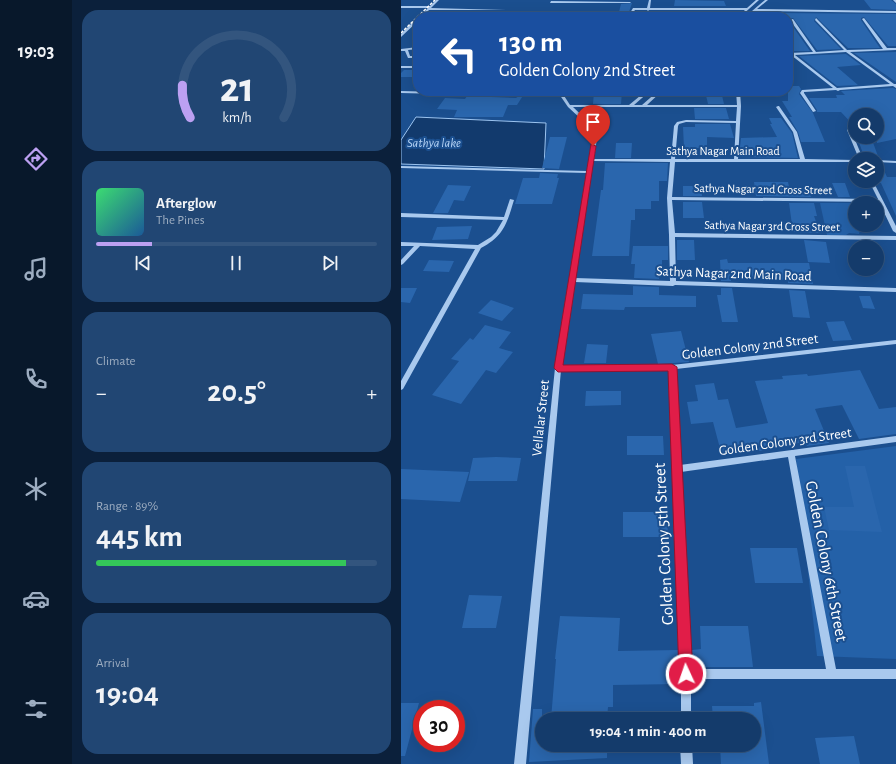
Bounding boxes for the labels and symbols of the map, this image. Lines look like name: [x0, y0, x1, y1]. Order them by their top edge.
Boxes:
pin: [576, 105, 610, 146]
water label: Sathya lake: [407, 137, 461, 150]
street label: Sathya Nagar Main Road: [666, 145, 780, 158]
street label: Sathya Nagar 2nd Cross Street: [694, 182, 832, 197]
street label: Sathya Nagar 3rd Cross Street: [704, 219, 840, 234]
street label: Sathya Nagar 2nd Main Road: [656, 264, 812, 284]
street label: Golden Colony 2nd Street: [681, 332, 820, 362]
street label: Vellalar Street: [530, 379, 552, 457]
street label: Golden Colony 3rd Street: [718, 426, 853, 458]
street label: Golden Colony 5th Street: [651, 462, 677, 626]
street label: Golden Colony 6th Street: [802, 479, 851, 644]
position arrow: [665, 653, 707, 695]
speed limit sign: 30: [413, 700, 465, 752]

